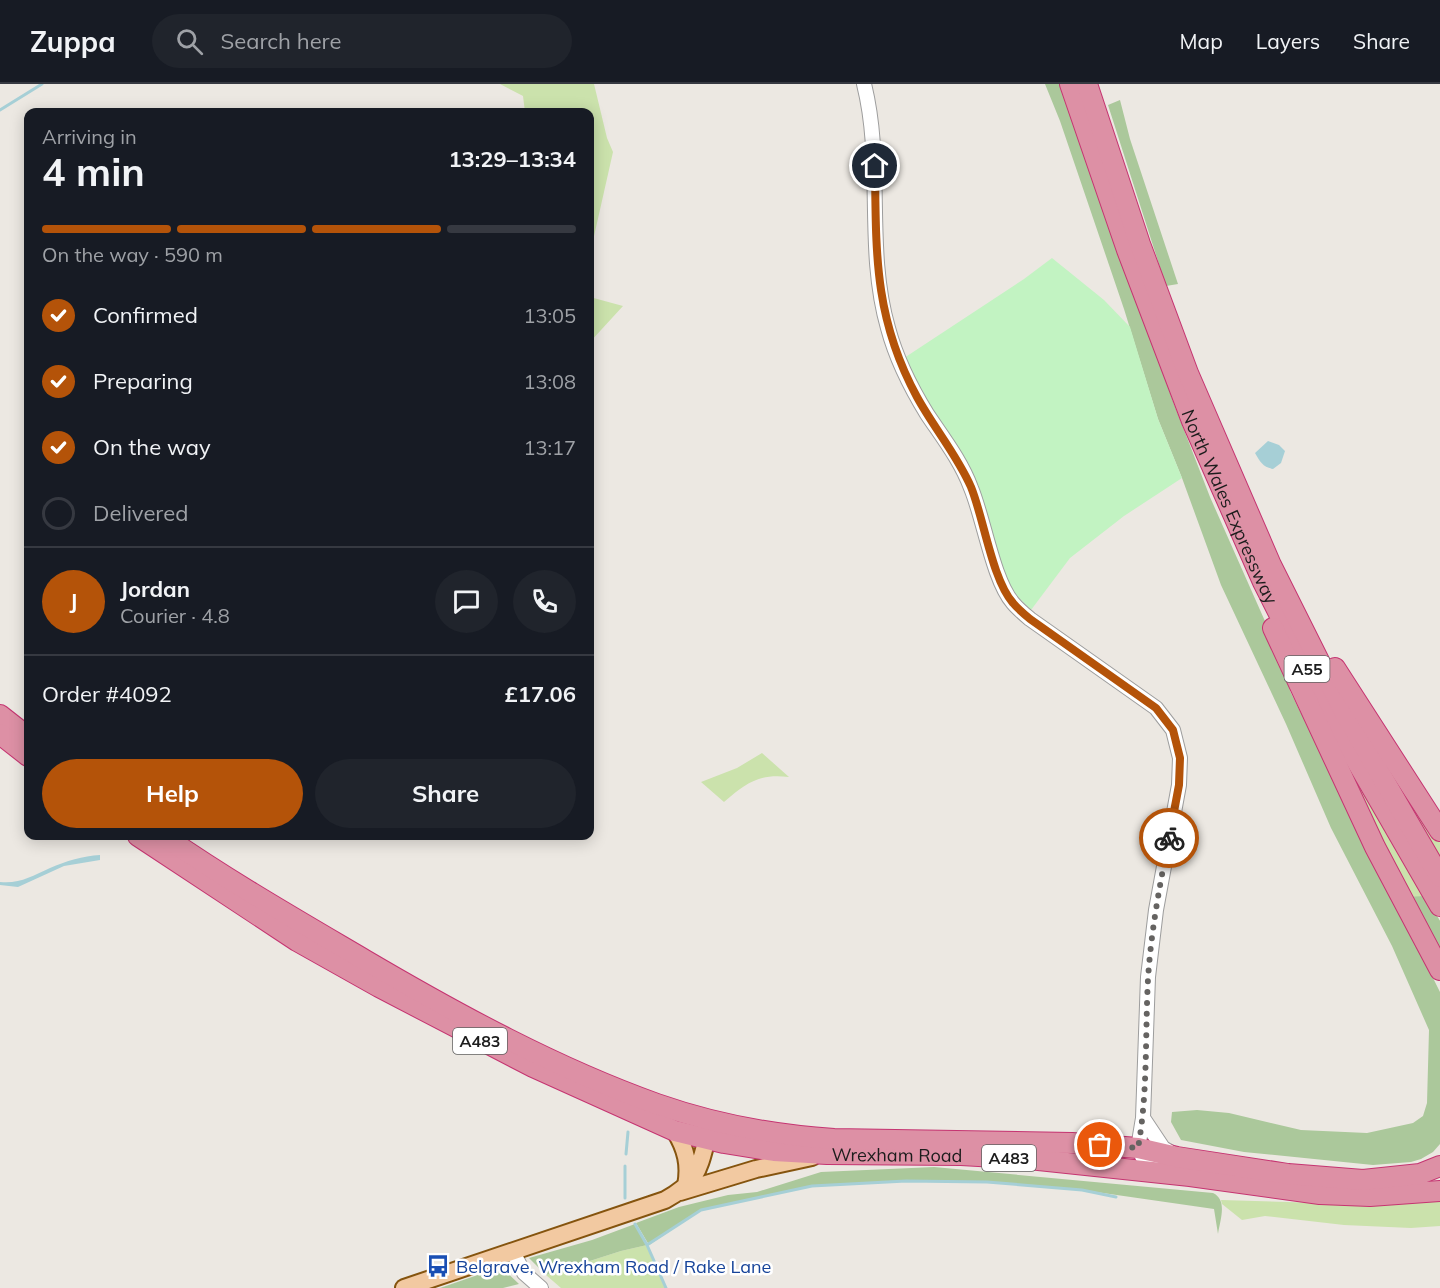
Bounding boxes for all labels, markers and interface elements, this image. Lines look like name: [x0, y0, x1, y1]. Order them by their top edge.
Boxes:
search box: [152, 14, 572, 68]
text: Zuppa: [30, 24, 116, 59]
icon: search: [173, 25, 206, 58]
text: Search here: [221, 27, 341, 55]
text: Map: [1180, 28, 1223, 54]
text: Layers: [1256, 28, 1320, 54]
text: Share: [1353, 28, 1410, 54]
text: Arriving in: [42, 124, 137, 149]
pin: [849, 140, 900, 191]
text: 13:29–13:34: [448, 145, 576, 173]
text: 4 min: [42, 147, 145, 196]
icon: home: [858, 149, 891, 182]
text: On the way · 590 m: [42, 242, 223, 267]
icon: check: [42, 299, 75, 332]
text: Confirmed: [93, 301, 198, 329]
text: 13:05: [523, 303, 576, 328]
icon: check: [42, 365, 75, 398]
text: Preparing: [93, 367, 193, 395]
text: 13:08: [523, 369, 576, 394]
street label: North Wales Expressway: [1177, 406, 1284, 608]
icon: check: [42, 431, 75, 464]
text: On the way: [93, 433, 211, 461]
text: 13:17: [523, 435, 576, 460]
text: Delivered: [93, 499, 188, 527]
button: chat: [435, 570, 498, 633]
button: phone: [513, 570, 576, 633]
text: Jordan: [120, 575, 190, 603]
text: J: [70, 587, 77, 615]
text: Courier · 4.8: [120, 603, 230, 628]
road number: A55: [1284, 656, 1330, 682]
text: Order #4092: [42, 680, 172, 708]
text: £17.06: [505, 680, 576, 708]
button: Help: [42, 759, 303, 828]
button: Share: [315, 759, 576, 828]
courier: [1139, 808, 1199, 868]
icon: bike: [1153, 822, 1186, 855]
road number: A483: [453, 1028, 507, 1054]
pin: [1074, 1119, 1125, 1170]
icon: bag: [1083, 1128, 1116, 1161]
street label: Wrexham Road: [831, 1143, 962, 1167]
road number: A483: [982, 1145, 1036, 1171]
bus stop icon: Belgrave, Wrexham Road / Rake Lane: [425, 1253, 451, 1279]
place label: Belgrave, Wrexham Road / Rake Lane: [456, 1255, 771, 1278]

